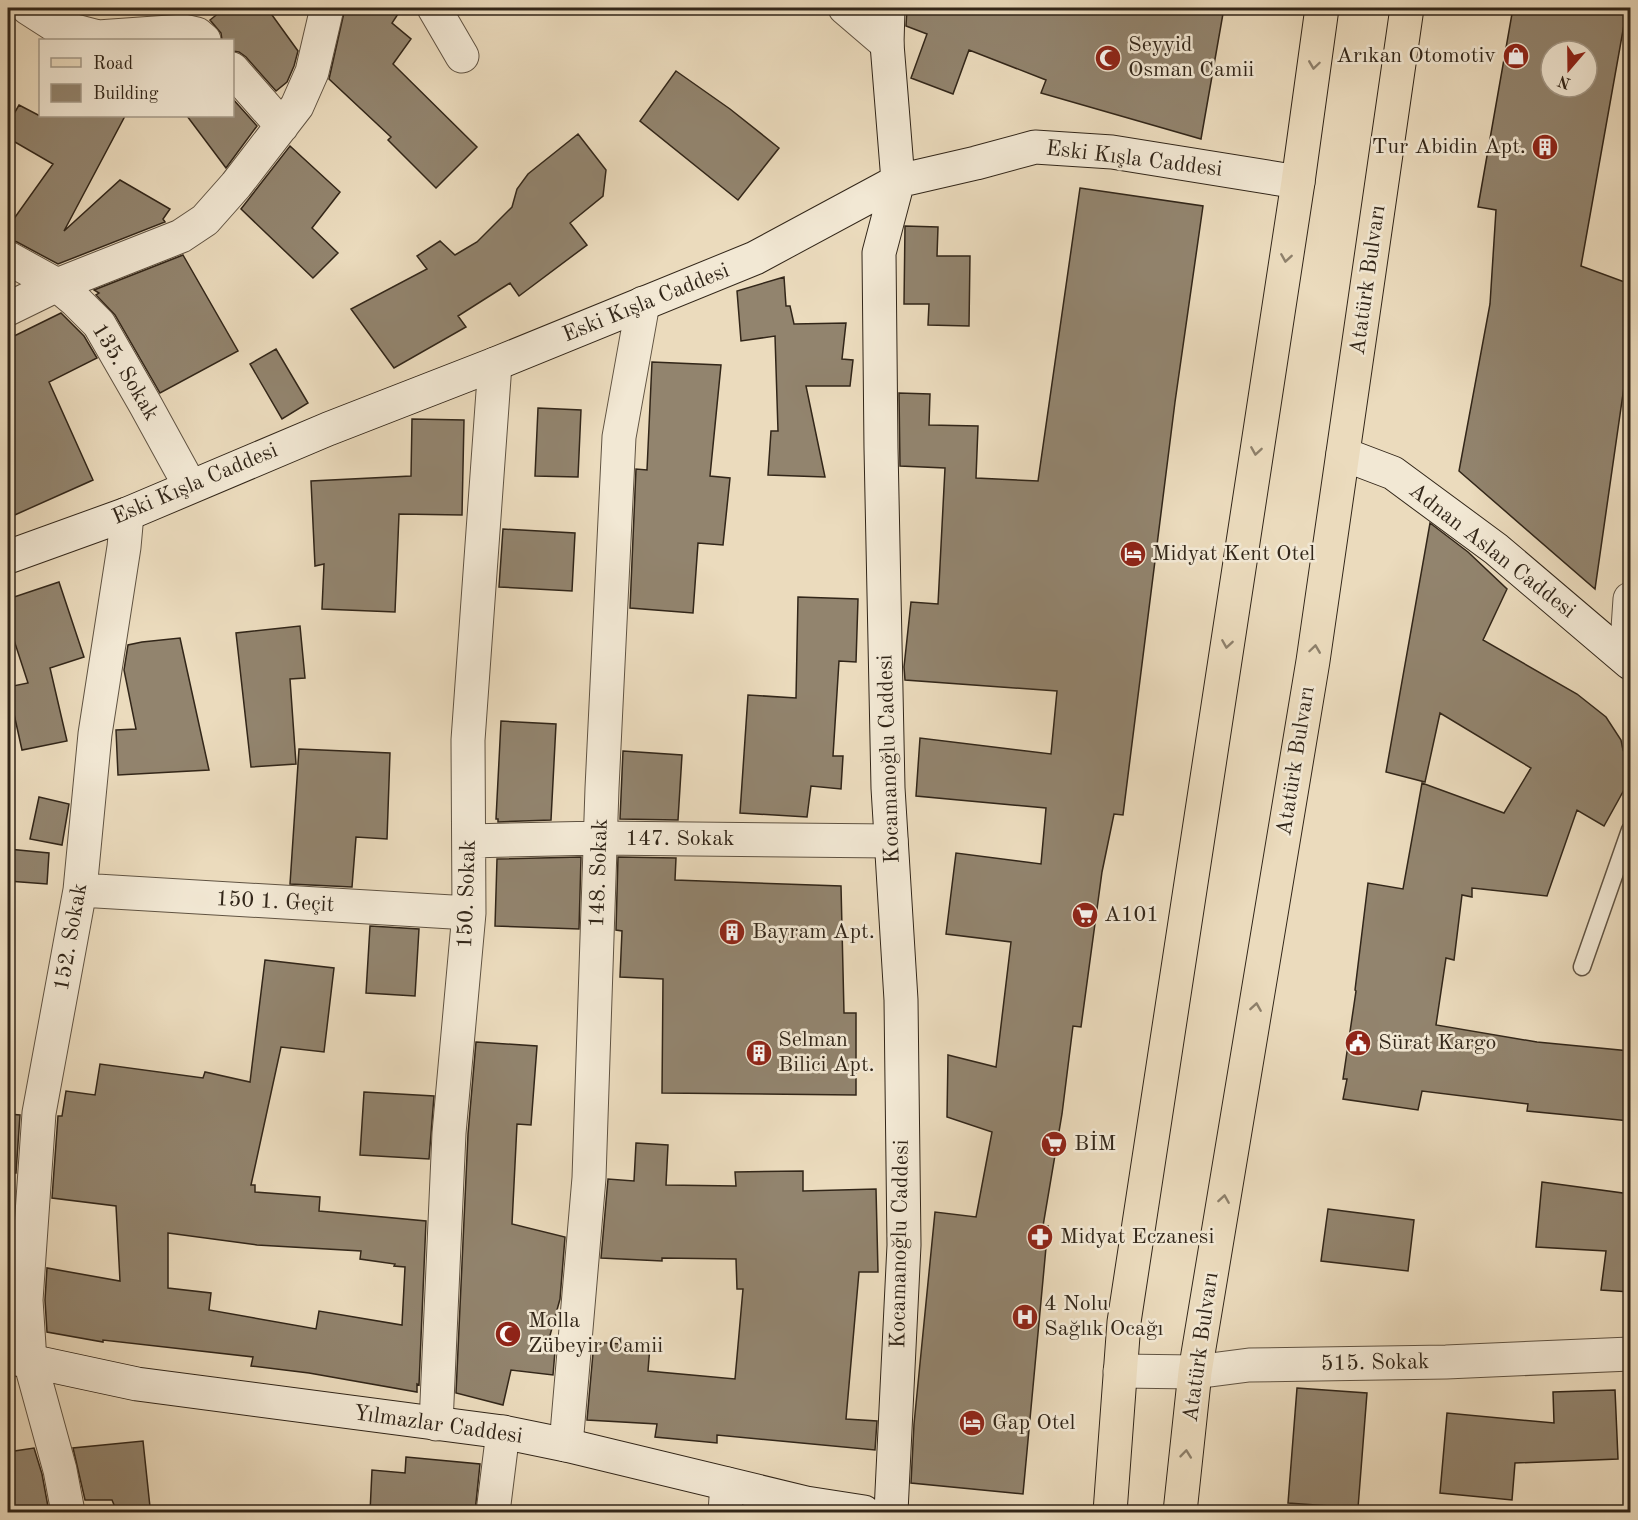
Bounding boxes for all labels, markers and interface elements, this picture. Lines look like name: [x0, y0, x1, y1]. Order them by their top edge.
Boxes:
place label: Seyyid Osman Camii: [1128, 34, 1254, 81]
legend: [39, 39, 234, 117]
north arrow: [1539, 39, 1599, 99]
shop icon: Arıkan Otomotiv: [1501, 41, 1531, 71]
mosque icon: Seyyid Osman Camii: [1093, 43, 1123, 73]
place label: Arıkan Otomotiv: [1336, 45, 1496, 67]
text: Road: [93, 55, 133, 73]
one-way arrow: [1308, 61, 1320, 70]
text: N: [1555, 71, 1573, 91]
text: Building: [93, 85, 159, 103]
building icon: Tur Abidin Apt.: [1530, 132, 1560, 162]
place label: Tur Abidin Apt.: [1372, 136, 1526, 158]
street label: Eski Kışla Caddesi: [1045, 137, 1224, 181]
street label: Atatürk Bulvarı: [1347, 204, 1389, 356]
one-way arrow: [1280, 254, 1292, 263]
street label: Eski Kışla Caddesi: [560, 260, 732, 346]
street label: 135. Sokak: [88, 320, 162, 424]
street label: Eski Kışla Caddesi: [109, 439, 281, 529]
one-way arrow: [1251, 447, 1263, 456]
street label: Adnan Aslan Caddesi: [1405, 479, 1579, 623]
hotel icon: Midyat Kent Otel: [1118, 539, 1148, 569]
place label: Midyat Kent Otel: [1152, 543, 1315, 565]
one-way arrow: [1222, 639, 1234, 649]
one-way arrow: [1308, 644, 1320, 653]
street label: Kocamanoğlu Caddesi: [874, 654, 904, 864]
street label: Atatürk Bulvarı: [1273, 685, 1319, 837]
street label: 148. Sokak: [586, 818, 612, 928]
street label: 147. Sokak: [626, 828, 734, 850]
street label: 150. Sokak: [454, 839, 480, 949]
street label: 152. Sokak: [51, 881, 91, 993]
street label: 150 1. Geçit: [215, 888, 335, 916]
supermarket icon: A101: [1070, 900, 1100, 930]
place label: A101: [1104, 904, 1159, 926]
building icon: Bayram Apt.: [717, 917, 747, 947]
place label: Bayram Apt.: [752, 921, 875, 943]
one-way arrow: [1249, 1002, 1261, 1011]
public building icon: Sürat Kargo: [1343, 1028, 1373, 1058]
place label: Selman Bilici Apt.: [778, 1029, 875, 1076]
place label: Sürat Kargo: [1378, 1032, 1496, 1054]
building icon: Selman Bilici Apt.: [744, 1038, 774, 1068]
supermarket icon: BİM: [1039, 1129, 1069, 1159]
place label: BİM: [1074, 1130, 1116, 1155]
street label: Kocamanoğlu Caddesi: [887, 1139, 913, 1349]
one-way arrow: [1217, 1195, 1230, 1205]
pharmacy icon: Midyat Eczanesi: [1025, 1222, 1055, 1252]
place label: Midyat Eczanesi: [1060, 1226, 1214, 1248]
street label: Atatürk Bulvarı: [1180, 1271, 1222, 1423]
place label: 4 Nolu Sağlık Ocağı: [1044, 1293, 1164, 1340]
hospital icon: 4 Nolu Sağlık Ocağı: [1010, 1302, 1040, 1332]
place label: Molla Zübeyir Camii: [528, 1310, 663, 1357]
mosque icon: Molla Zübeyir Camii: [493, 1319, 523, 1349]
street label: 515. Sokak: [1320, 1351, 1430, 1375]
street label: Yılmazlar Caddesi: [352, 1402, 524, 1448]
hotel icon: Gap Otel: [957, 1408, 987, 1438]
place label: Gap Otel: [992, 1412, 1075, 1434]
one-way arrow: [1179, 1450, 1192, 1459]

